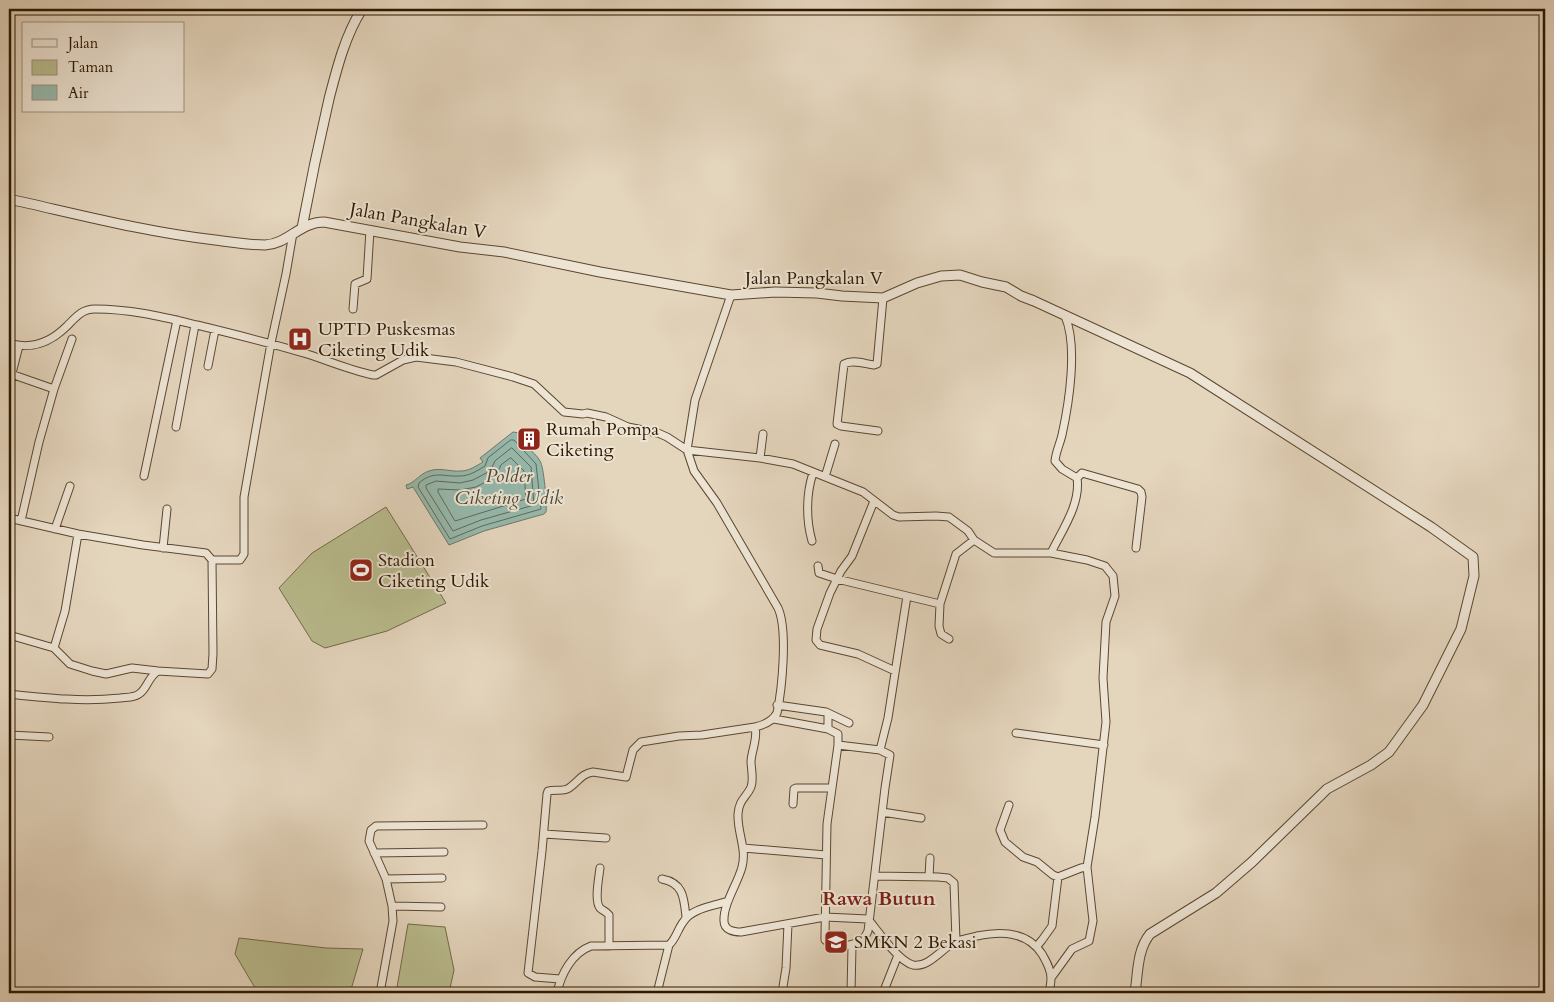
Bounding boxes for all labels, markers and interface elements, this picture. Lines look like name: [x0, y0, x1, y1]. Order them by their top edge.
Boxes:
legend: [22, 22, 185, 112]
text: Jalan: [66, 33, 99, 53]
text: Taman: [68, 57, 114, 77]
text: Air: [68, 83, 89, 103]
street label: Jalan Pangkalan V: [345, 196, 489, 245]
street label: Jalan Pangkalan V: [742, 266, 884, 291]
place label: UPTD Puskesmas Ciketing Udik: [318, 317, 455, 363]
hospital icon: UPTD Puskesmas Ciketing Udik: [287, 326, 313, 352]
place label: Rumah Pompa Ciketing: [546, 417, 659, 463]
building icon: Rumah Pompa Ciketing: [516, 426, 542, 452]
water label: Polder Ciketing Udik: [455, 463, 564, 511]
place label: Stadion Ciketing Udik: [378, 548, 490, 594]
sports icon: Stadion Ciketing Udik: [348, 557, 374, 583]
district label: Rawa Butun: [822, 885, 936, 912]
school or university icon: SMKN 2 Bekasi: [823, 929, 849, 955]
place label: SMKN 2 Bekasi: [854, 930, 977, 955]

